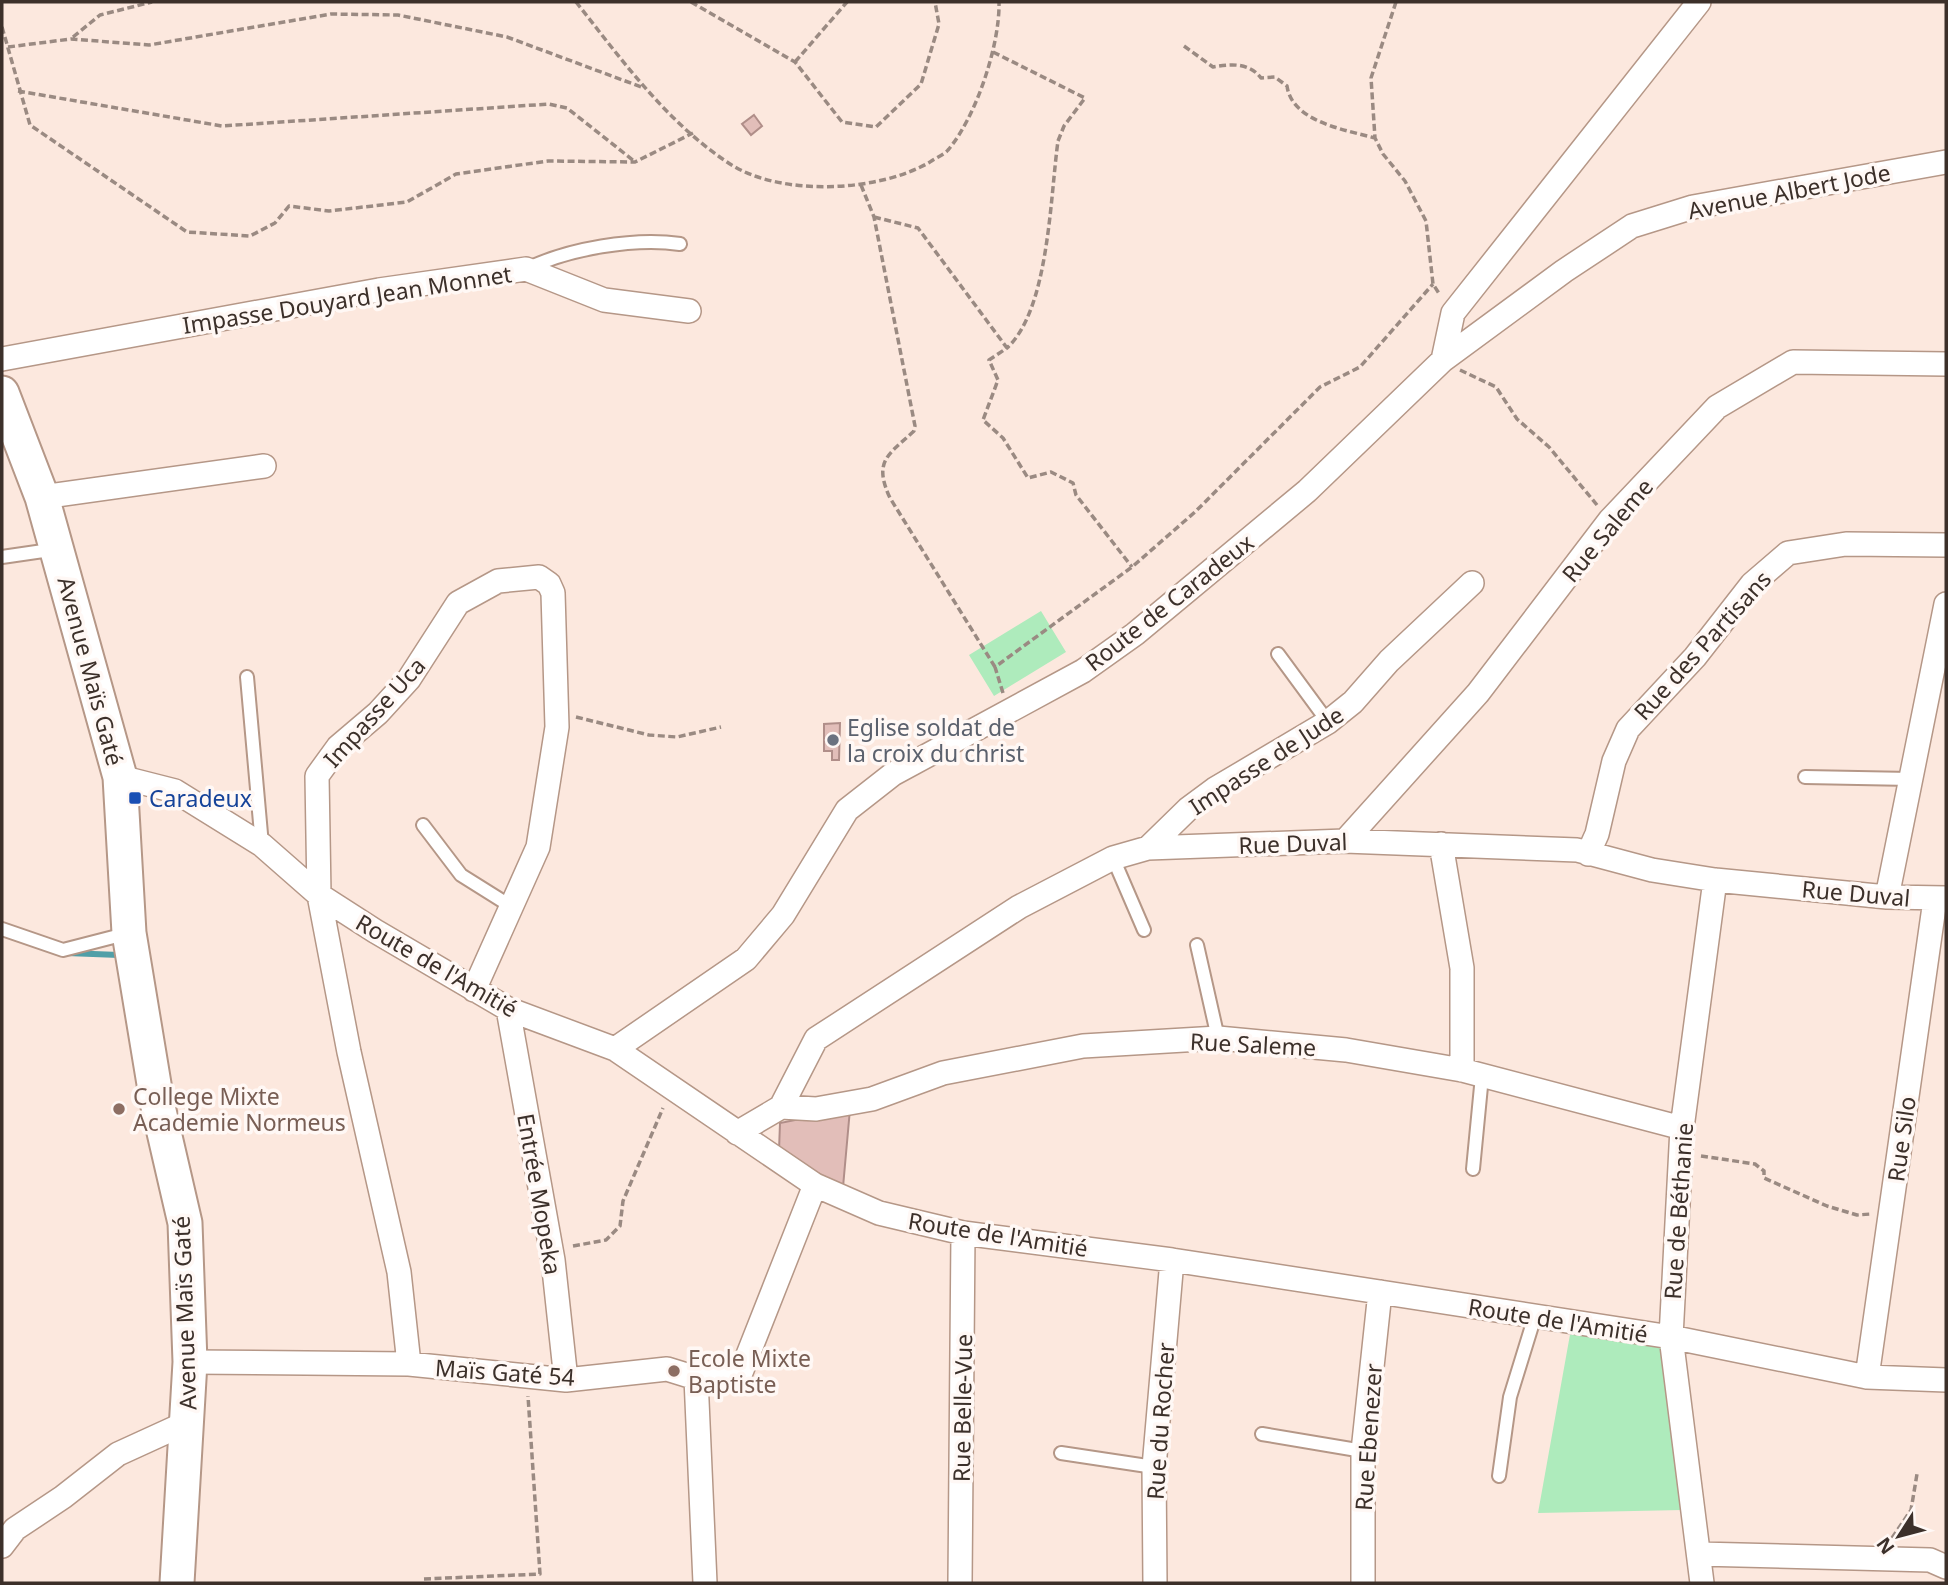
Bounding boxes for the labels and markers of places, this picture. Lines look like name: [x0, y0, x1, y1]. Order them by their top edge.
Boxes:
place label: Eglise soldat de la croix du christ: [847, 711, 1024, 769]
marker: Eglise soldat de la croix du christ: [825, 732, 841, 748]
place label: Caradeux: [149, 782, 252, 814]
marker: Caradeux: [127, 790, 143, 806]
place label: College Mixte Academie Normeus: [133, 1080, 346, 1138]
marker: College Mixte Academie Normeus: [111, 1101, 127, 1117]
place label: Ecole Mixte Baptiste: [688, 1342, 811, 1400]
marker: Ecole Mixte Baptiste: [666, 1363, 682, 1379]

